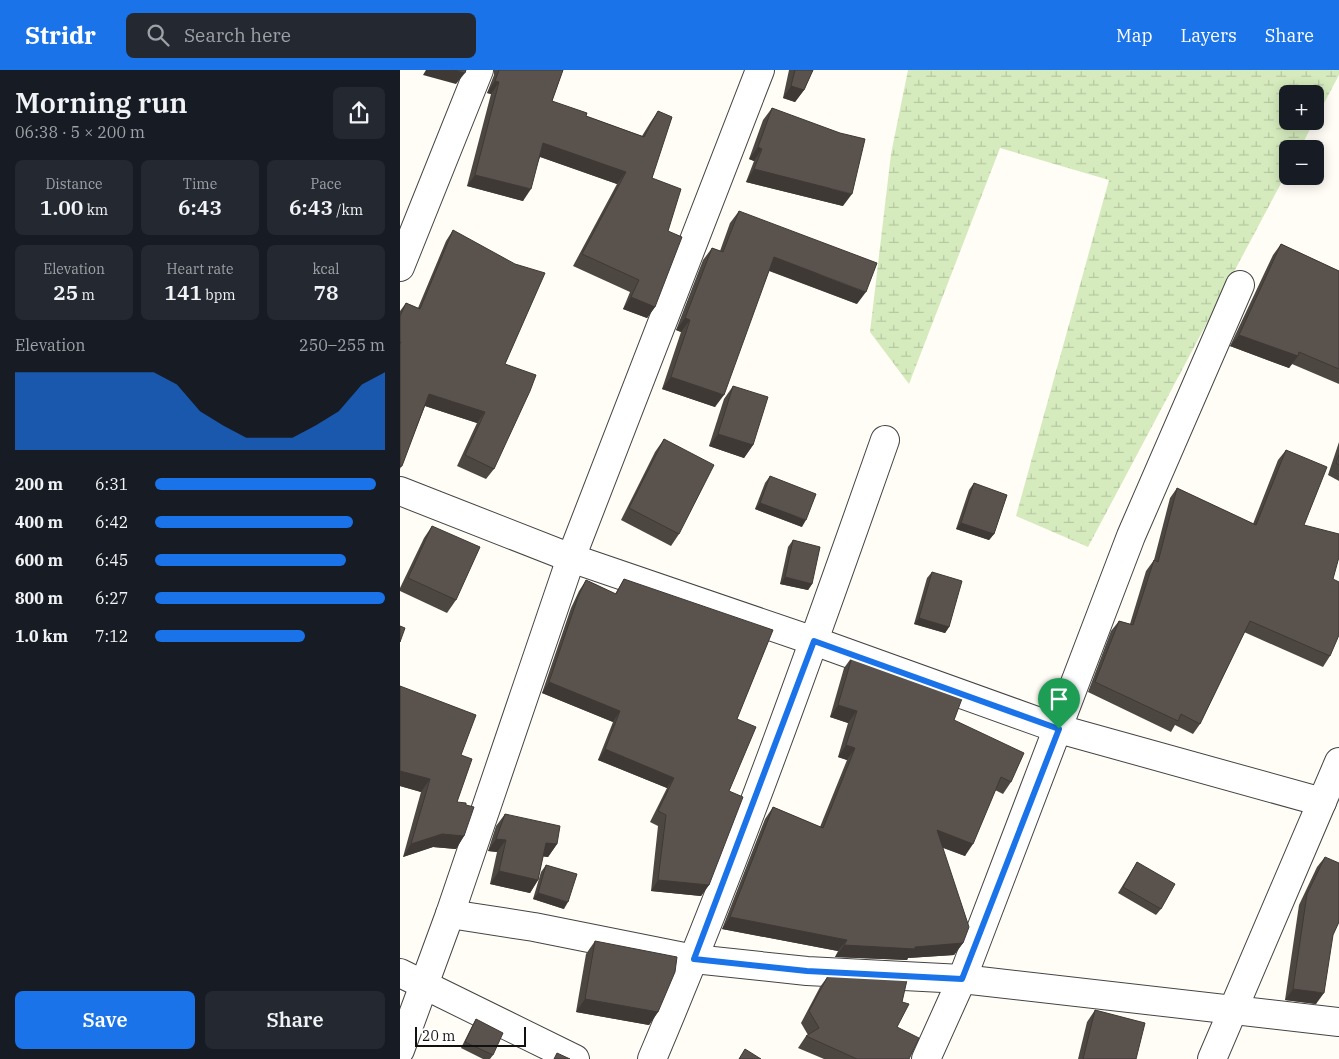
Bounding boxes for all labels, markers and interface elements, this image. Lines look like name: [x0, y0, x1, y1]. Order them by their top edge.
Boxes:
search box: [126, 13, 476, 58]
text: Stridr: [25, 19, 96, 51]
icon: search: [144, 21, 172, 49]
text: Search here: [184, 23, 291, 47]
text: Map: [1116, 24, 1153, 47]
text: Layers: [1181, 24, 1237, 47]
text: Share: [1265, 24, 1314, 47]
text: Morning run: [15, 84, 188, 121]
map controls: [1279, 85, 1324, 185]
button: +: [1279, 85, 1324, 130]
button: share: [333, 87, 385, 139]
text: 06:38 · 5 × 200 m: [15, 122, 145, 142]
button: −: [1279, 140, 1324, 185]
text: Distance: [45, 175, 103, 193]
text: Time: [183, 175, 217, 193]
text: Pace: [311, 175, 341, 193]
text: 1.00: [40, 193, 83, 221]
text: 6:43: [178, 193, 222, 221]
text: 6:43: [289, 193, 333, 221]
text: km: [83, 201, 108, 219]
text: /km: [333, 201, 363, 219]
text: Elevation: [43, 260, 105, 278]
text: Heart rate: [167, 260, 234, 278]
text: kcal: [313, 260, 340, 278]
text: 25: [53, 278, 78, 306]
text: 141: [164, 278, 202, 306]
text: 78: [313, 278, 339, 306]
text: m: [78, 286, 95, 304]
text: bpm: [202, 286, 236, 304]
text: Elevation: [15, 335, 85, 355]
text: 250–255 m: [299, 335, 385, 355]
text: 200 m: [15, 474, 63, 494]
text: 6:31: [95, 474, 128, 494]
text: 400 m: [15, 512, 63, 532]
text: 6:42: [95, 512, 128, 532]
text: 600 m: [15, 550, 63, 570]
text: 6:45: [95, 550, 128, 570]
text: 800 m: [15, 588, 63, 608]
text: 6:27: [95, 588, 128, 608]
text: 1.0 km: [15, 626, 68, 646]
text: 7:12: [95, 626, 128, 646]
pin: [1038, 678, 1080, 729]
icon: arrive: [1045, 685, 1073, 713]
button: Save: [15, 991, 195, 1049]
button: Share: [205, 991, 385, 1049]
scale bar: [415, 1024, 526, 1047]
text: 20 m: [422, 1027, 455, 1045]

